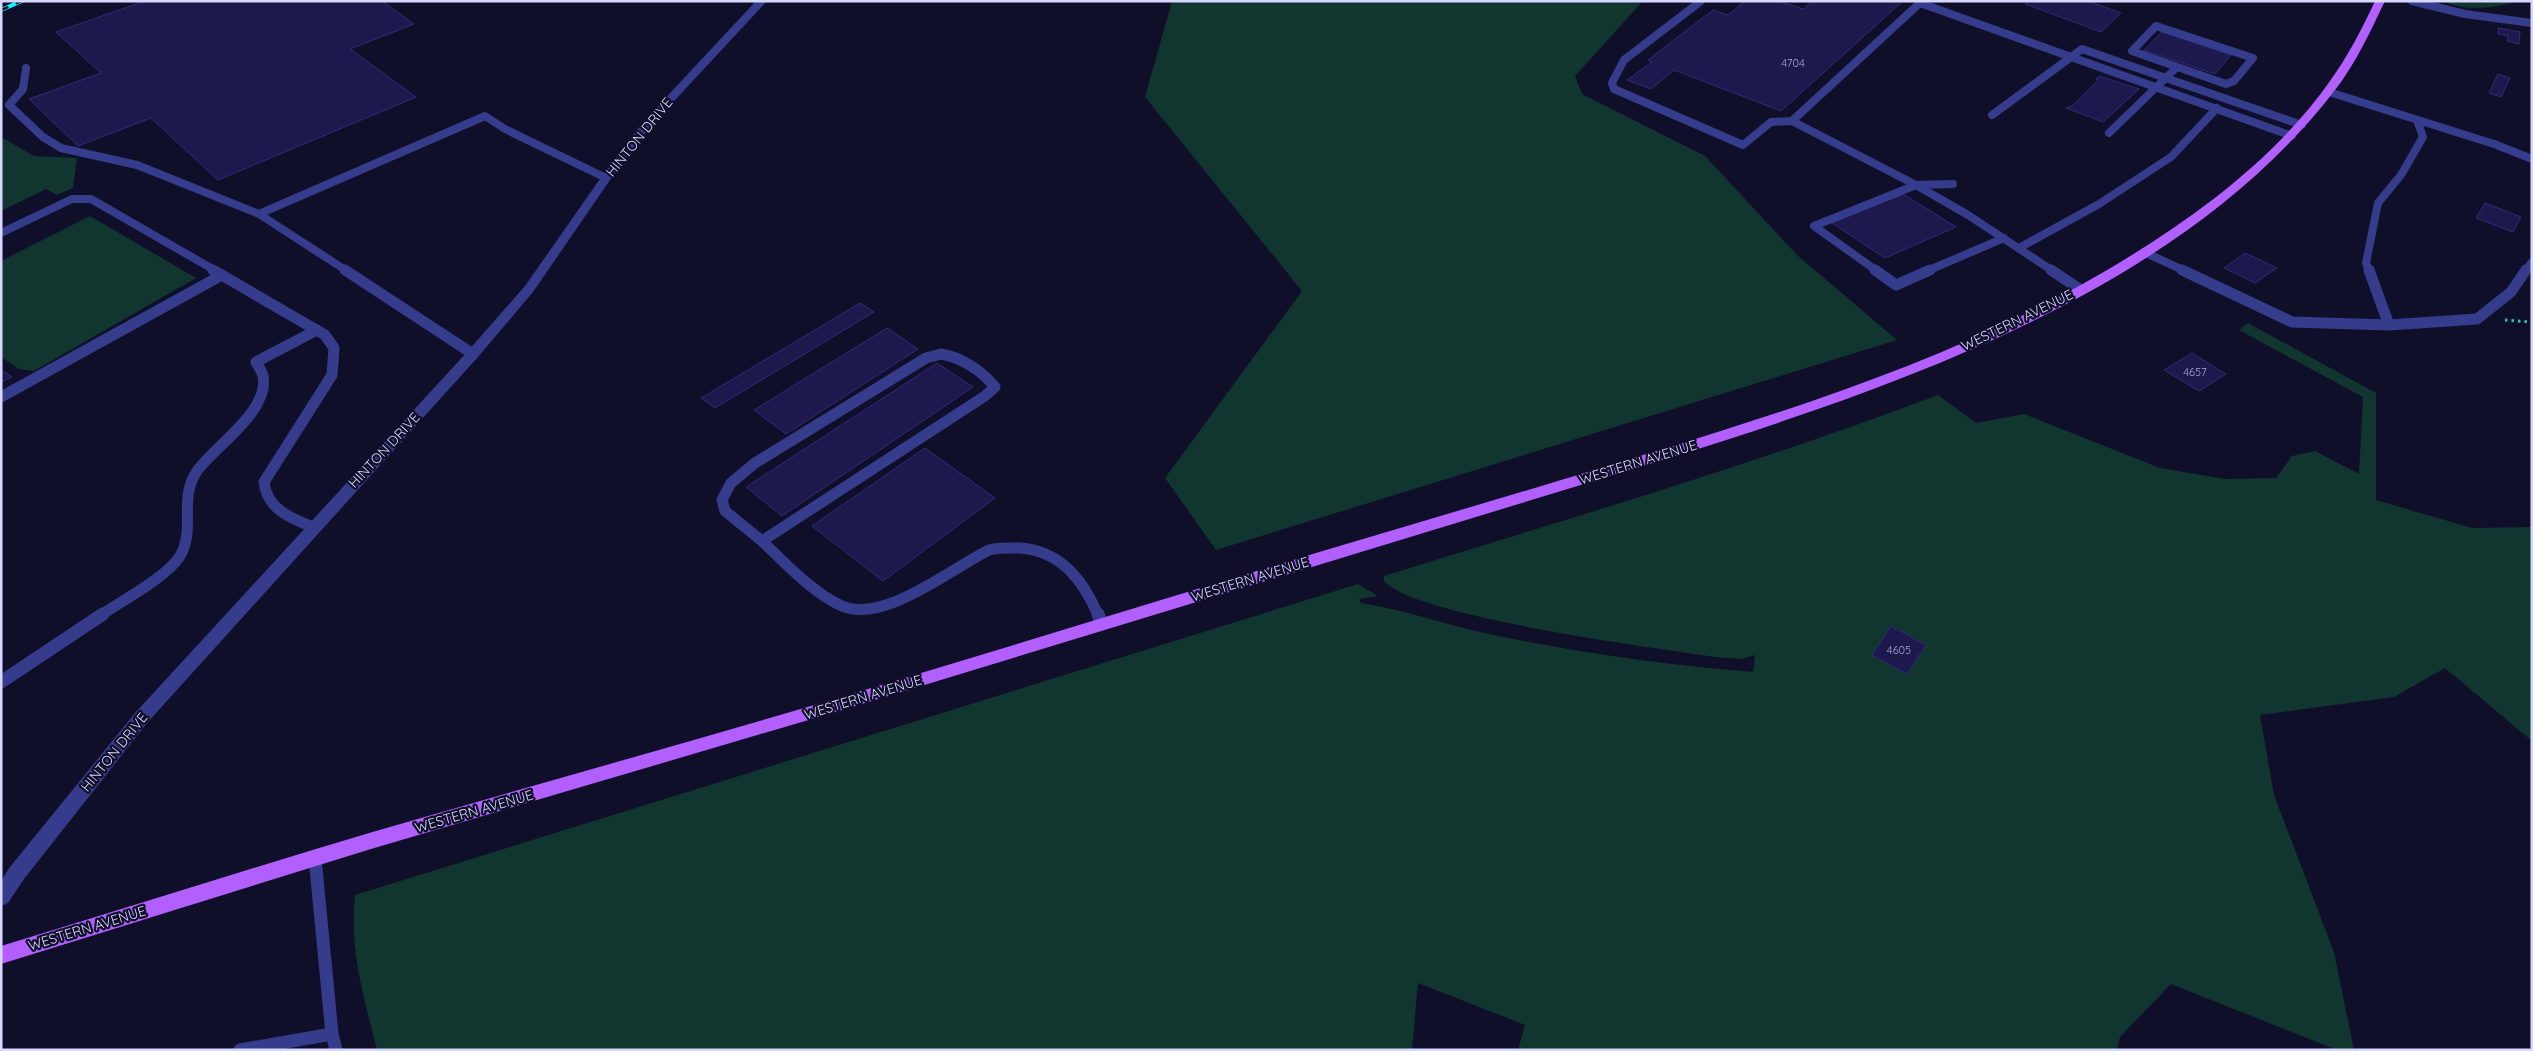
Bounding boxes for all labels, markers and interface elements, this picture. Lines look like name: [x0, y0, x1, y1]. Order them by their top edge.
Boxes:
house number: 4704: [1781, 56, 1805, 70]
street label: HINTON DRIVE: [602, 94, 677, 180]
street label: WESTERN AVENUE: [1958, 285, 2076, 355]
house number: 4657: [2183, 365, 2207, 379]
street label: HINTON DRIVE: [344, 408, 424, 492]
street label: WESTERN AVENUE: [1577, 436, 1699, 488]
street label: WESTERN AVENUE: [1189, 553, 1311, 605]
house number: 4605: [1887, 643, 1911, 657]
street label: WESTERN AVENUE: [802, 671, 924, 723]
street label: HINTON DRIVE: [77, 709, 152, 795]
street label: WESTERN AVENUE: [413, 785, 535, 837]
street label: WESTERN AVENUE: [26, 902, 148, 954]

